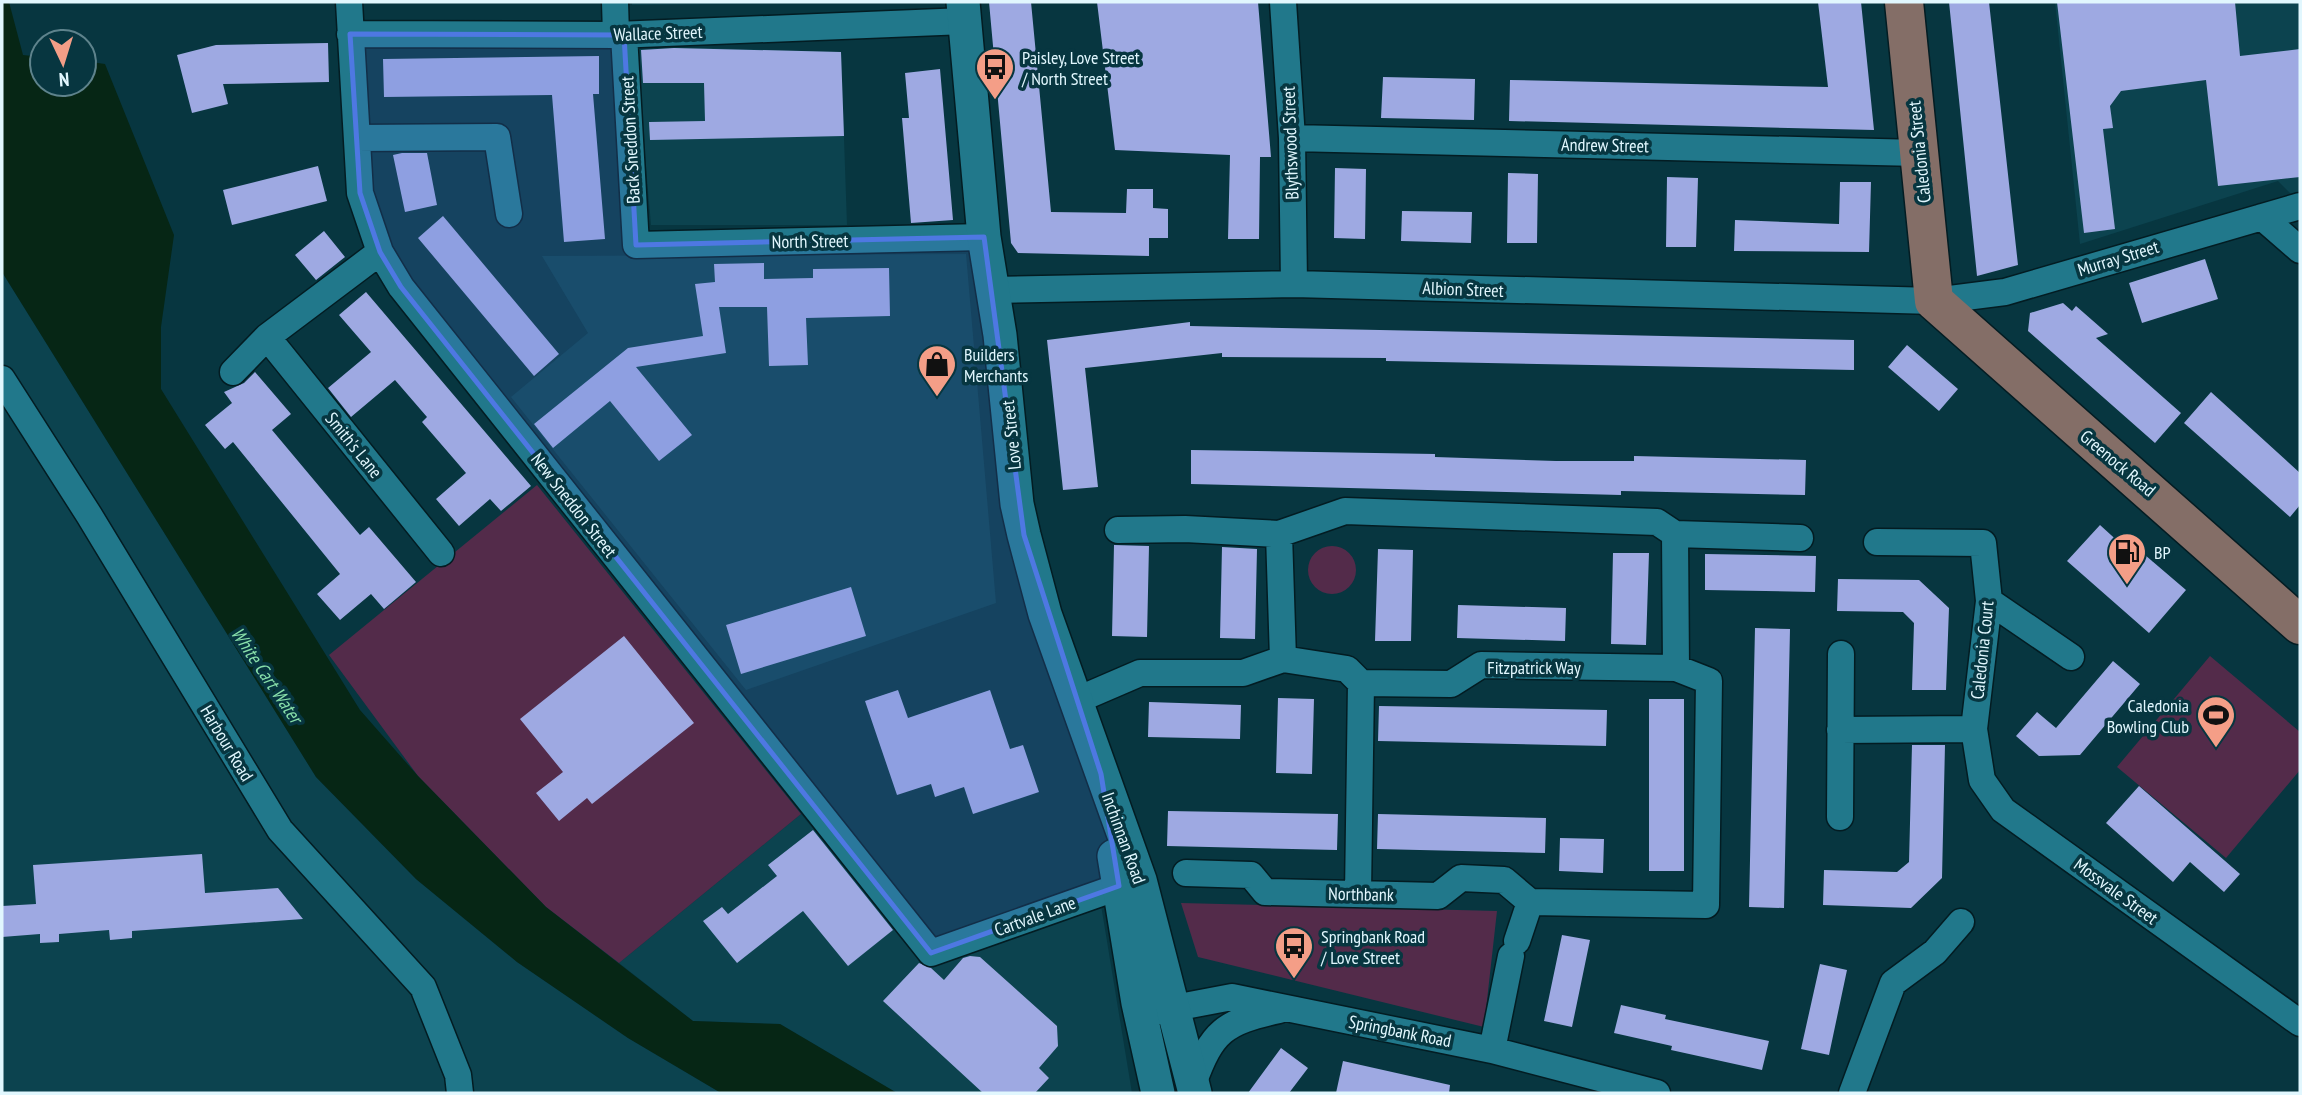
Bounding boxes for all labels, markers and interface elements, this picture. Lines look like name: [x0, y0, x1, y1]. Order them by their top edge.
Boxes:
street label: Wallace Street: [613, 20, 703, 46]
north arrow: [28, 28, 98, 98]
bus stop icon: Paisley, Love Street / North Street: [974, 46, 1016, 101]
place label: Paisley, Love Street / North Street: [1021, 46, 1140, 90]
text: N: [58, 68, 70, 92]
street label: Back Sneddon Street: [615, 76, 645, 204]
street label: Blythswood Street: [1277, 86, 1303, 200]
street label: Caledonia Street: [1902, 100, 1936, 204]
street label: Andrew Street: [1561, 133, 1649, 157]
street label: North Street: [771, 229, 849, 253]
street label: Murray Street: [2075, 235, 2161, 281]
street label: Albion Street: [1422, 276, 1504, 302]
shop icon: Builders Merchants: [916, 343, 958, 398]
place label: Builders Merchants: [964, 343, 1028, 387]
street label: Love Street: [996, 399, 1026, 471]
street label: Smith's Lane: [320, 407, 388, 483]
street label: Greenock Road: [2075, 425, 2161, 501]
street label: New Sneddon Street: [526, 448, 622, 562]
fuel station icon: BP: [2106, 531, 2148, 586]
place label: BP: [2154, 541, 2171, 564]
street label: Caledonia Court: [1965, 600, 1999, 700]
water label: White Cart Water: [226, 622, 309, 730]
street label: Fitzpatrick Way: [1487, 656, 1581, 679]
place label: Caledonia Bowling Club: [2107, 694, 2189, 738]
sports icon: Caledonia Bowling Club: [2195, 694, 2237, 749]
street label: Harbour Road: [195, 701, 259, 785]
street label: Inchinnan Road: [1097, 789, 1151, 887]
street label: Mossvale Street: [2069, 853, 2163, 929]
street label: Northbank: [1328, 882, 1394, 906]
street label: Cartvale Lane: [991, 891, 1079, 941]
bus stop icon: Springbank Road / Love Street: [1273, 925, 1315, 980]
place label: Springbank Road / Love Street: [1320, 925, 1425, 969]
street label: Springbank Road: [1347, 1010, 1453, 1052]

